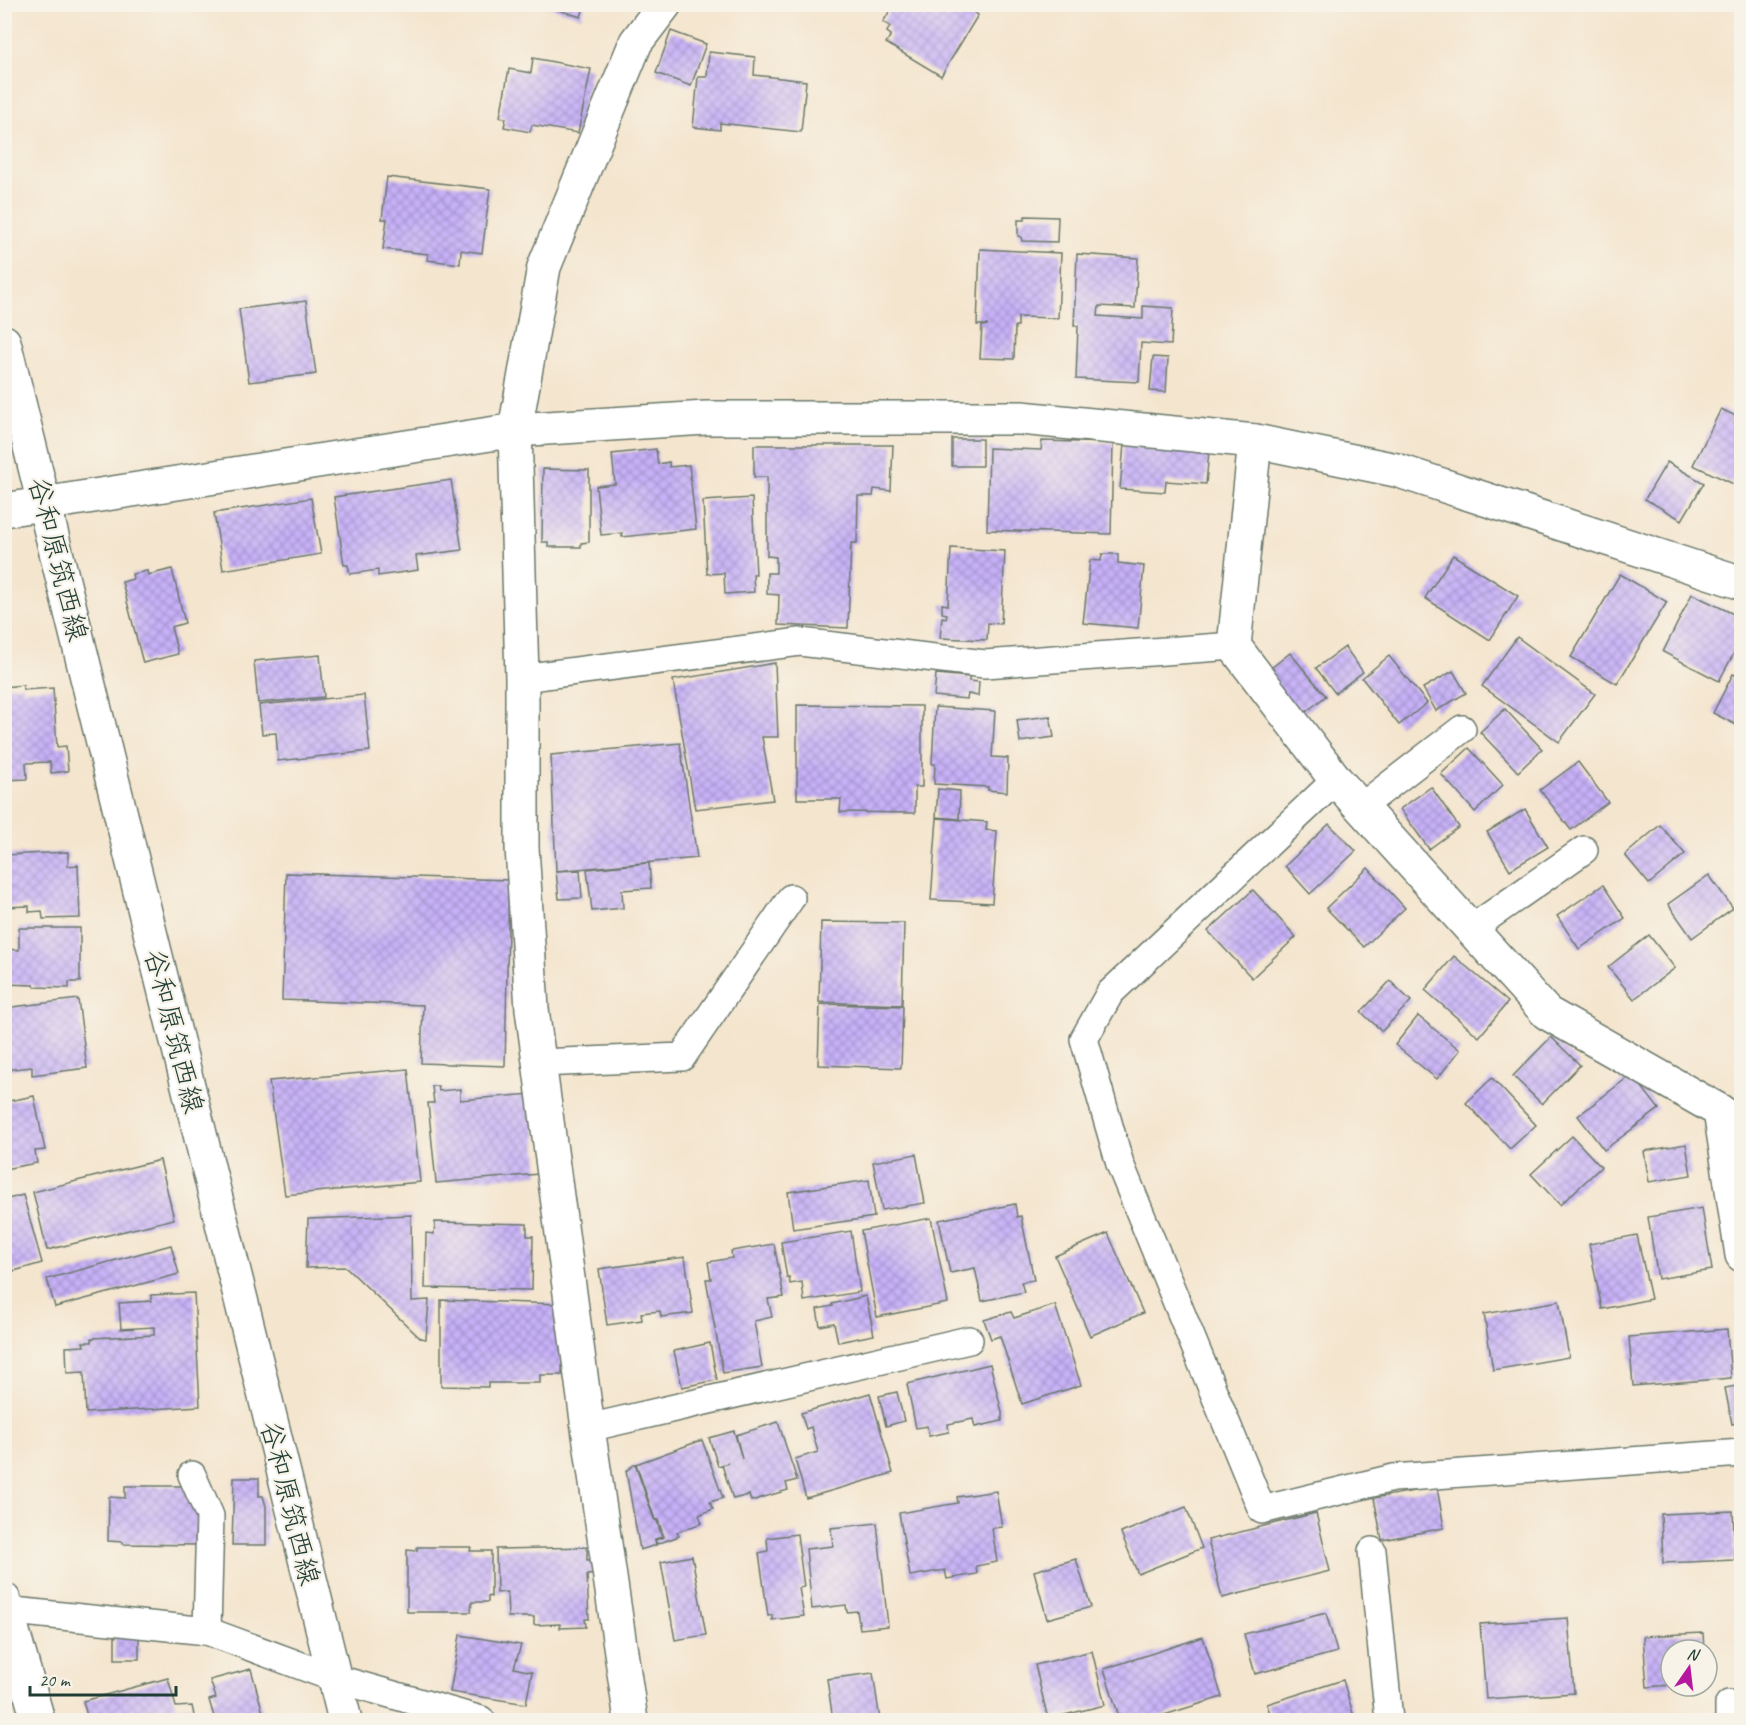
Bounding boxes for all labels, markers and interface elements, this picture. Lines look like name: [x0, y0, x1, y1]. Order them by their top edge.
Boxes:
street label: 谷和原筑西線: [21, 473, 96, 645]
street label: 谷和原筑西線: [137, 945, 212, 1117]
street label: 谷和原筑西線: [253, 1417, 328, 1589]
north arrow: [1659, 1638, 1719, 1698]
text: N: [1685, 1644, 1703, 1666]
scale bar: [30, 1659, 176, 1697]
text: 20 m: [39, 1669, 72, 1691]

